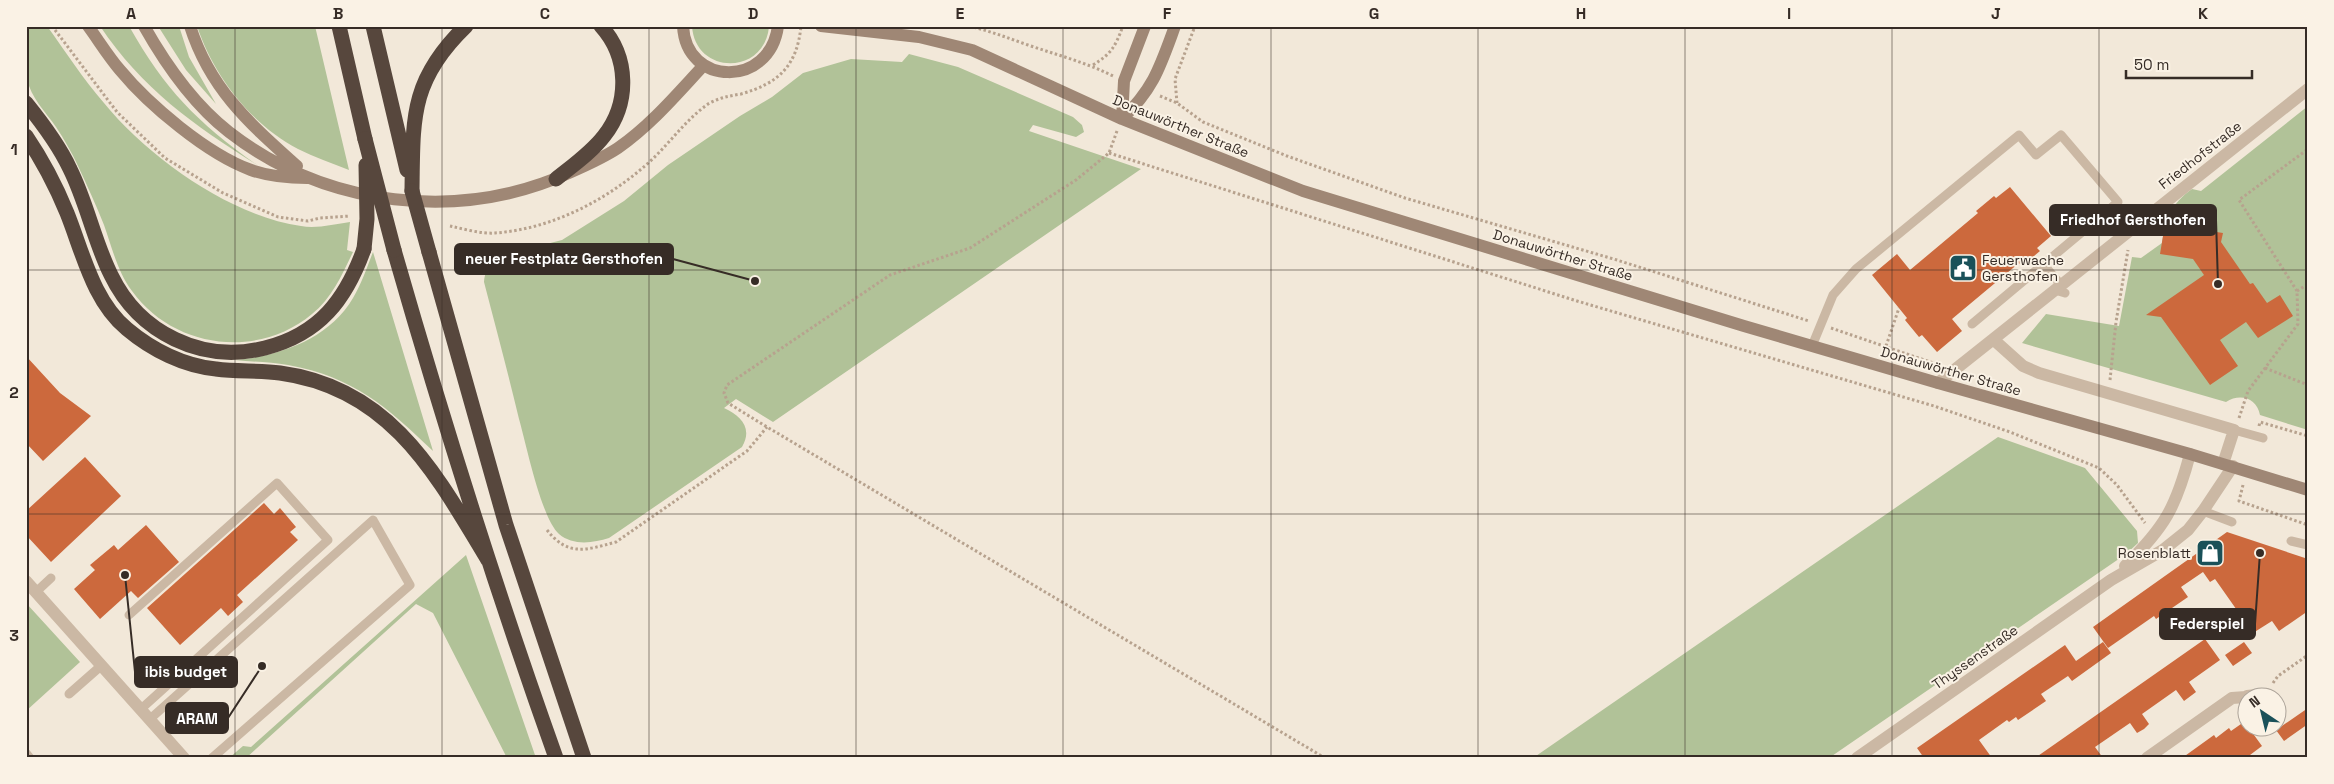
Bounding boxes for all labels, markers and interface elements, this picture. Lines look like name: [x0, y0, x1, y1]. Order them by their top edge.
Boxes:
text: A: [126, 3, 136, 24]
text: B: [333, 3, 343, 24]
text: C: [540, 3, 550, 24]
text: D: [748, 3, 758, 24]
text: E: [956, 3, 965, 24]
text: F: [1163, 3, 1172, 24]
text: G: [1369, 3, 1379, 24]
text: H: [1576, 3, 1586, 24]
text: I: [1787, 3, 1791, 24]
text: J: [1991, 3, 2001, 24]
text: K: [2198, 3, 2208, 24]
scale bar: [2126, 48, 2253, 80]
text: 50 m: [2134, 55, 2169, 74]
street label: Donauwörther Straße: [1110, 90, 1252, 162]
street label: Friedhofstraße: [2155, 117, 2245, 193]
text: 1: [10, 139, 18, 160]
callout: Friedhof Gersthofen: [2050, 205, 2216, 235]
text: Friedhof Gersthofen: [2060, 210, 2206, 229]
street label: Donauwörther Straße: [1491, 225, 1635, 285]
callout: neuer Festplatz Gersthofen: [455, 244, 673, 274]
text: neuer Festplatz Gersthofen: [465, 249, 663, 268]
place label: Feuerwache Gersthofen: [1982, 251, 2064, 285]
public building icon: Feuerwache Gersthofen: [1948, 253, 1978, 283]
street label: Donauwörther Straße: [1879, 342, 2023, 400]
text: 2: [9, 382, 19, 403]
shop icon: Rosenblatt: [2195, 538, 2225, 568]
place label: Rosenblatt: [2118, 544, 2191, 562]
callout: Federspiel: [2160, 609, 2255, 639]
text: Federspiel: [2170, 614, 2244, 633]
street label: Thyssenstraße: [1929, 621, 2021, 693]
text: 3: [9, 625, 19, 646]
callout: ibis budget: [135, 657, 237, 687]
text: ibis budget: [145, 662, 227, 681]
north arrow: [2236, 686, 2286, 736]
text: N: [2246, 691, 2264, 711]
callout: ARAM: [166, 703, 228, 733]
text: ARAM: [176, 709, 218, 728]

